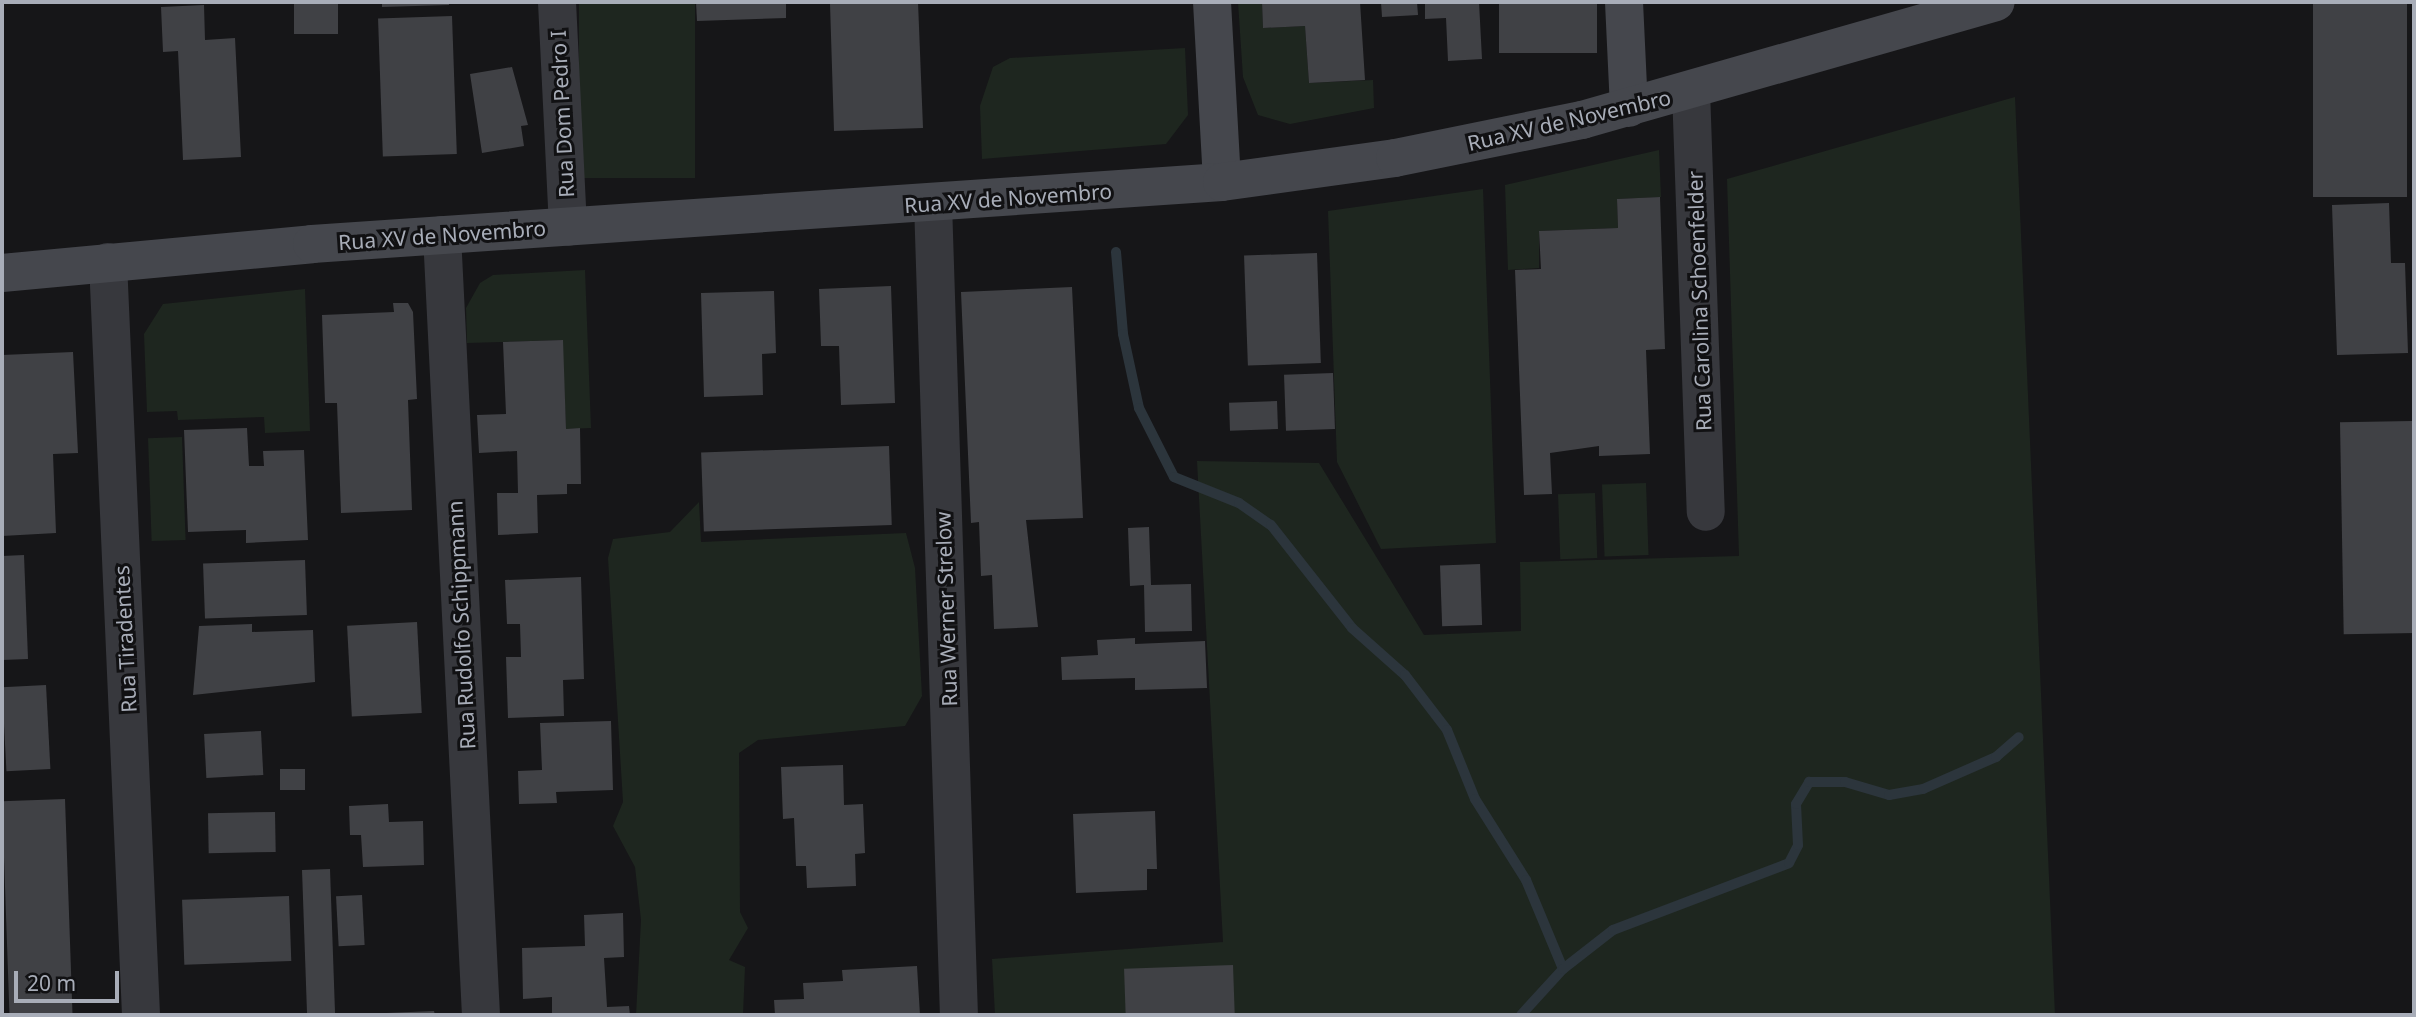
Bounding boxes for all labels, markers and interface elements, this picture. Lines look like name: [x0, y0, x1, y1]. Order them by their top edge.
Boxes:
street label: Rua Dom Pedro I: [545, 30, 579, 198]
street label: Rua XV de Novembro: [1465, 84, 1673, 156]
street label: Rua Carolina Schoenfelder: [1682, 170, 1716, 432]
street label: Rua XV de Novembro: [903, 178, 1113, 218]
street label: Rua XV de Novembro: [337, 215, 547, 255]
street label: Rua Rudolfo Schippmann: [442, 500, 480, 750]
street label: Rua Werner Strelow: [930, 511, 962, 707]
street label: Rua Tiradentes: [109, 565, 141, 713]
scale bar: [18, 958, 122, 1002]
text: 20 m: [27, 969, 76, 997]

